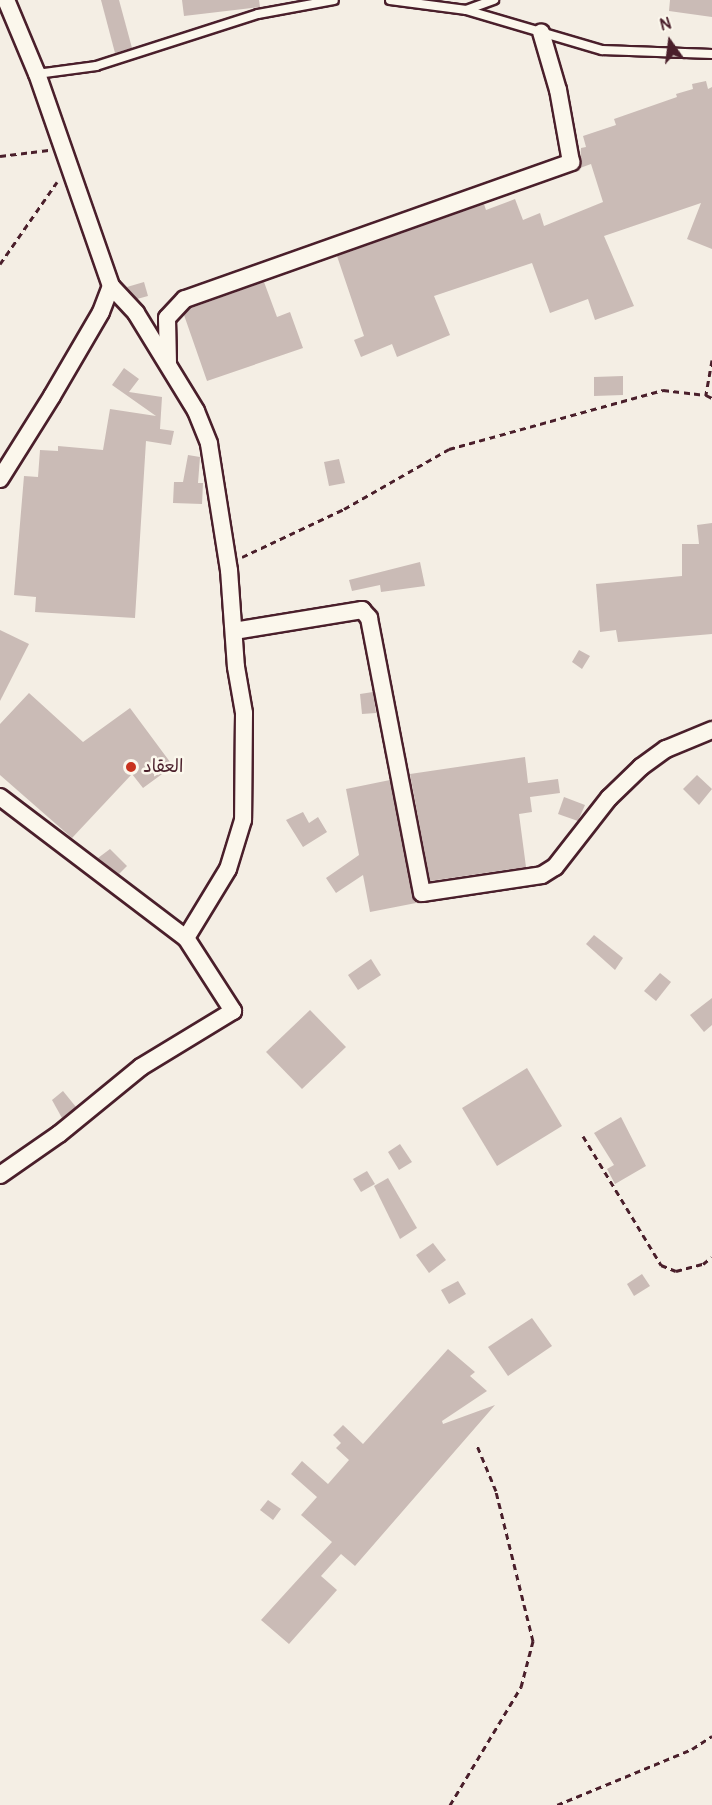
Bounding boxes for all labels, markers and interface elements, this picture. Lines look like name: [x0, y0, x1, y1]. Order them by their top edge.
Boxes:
north arrow: [640, 12, 700, 72]
text: N: [658, 14, 673, 36]
place label: العقاد: [143, 756, 183, 778]
marker: العقاد: [124, 760, 138, 774]

